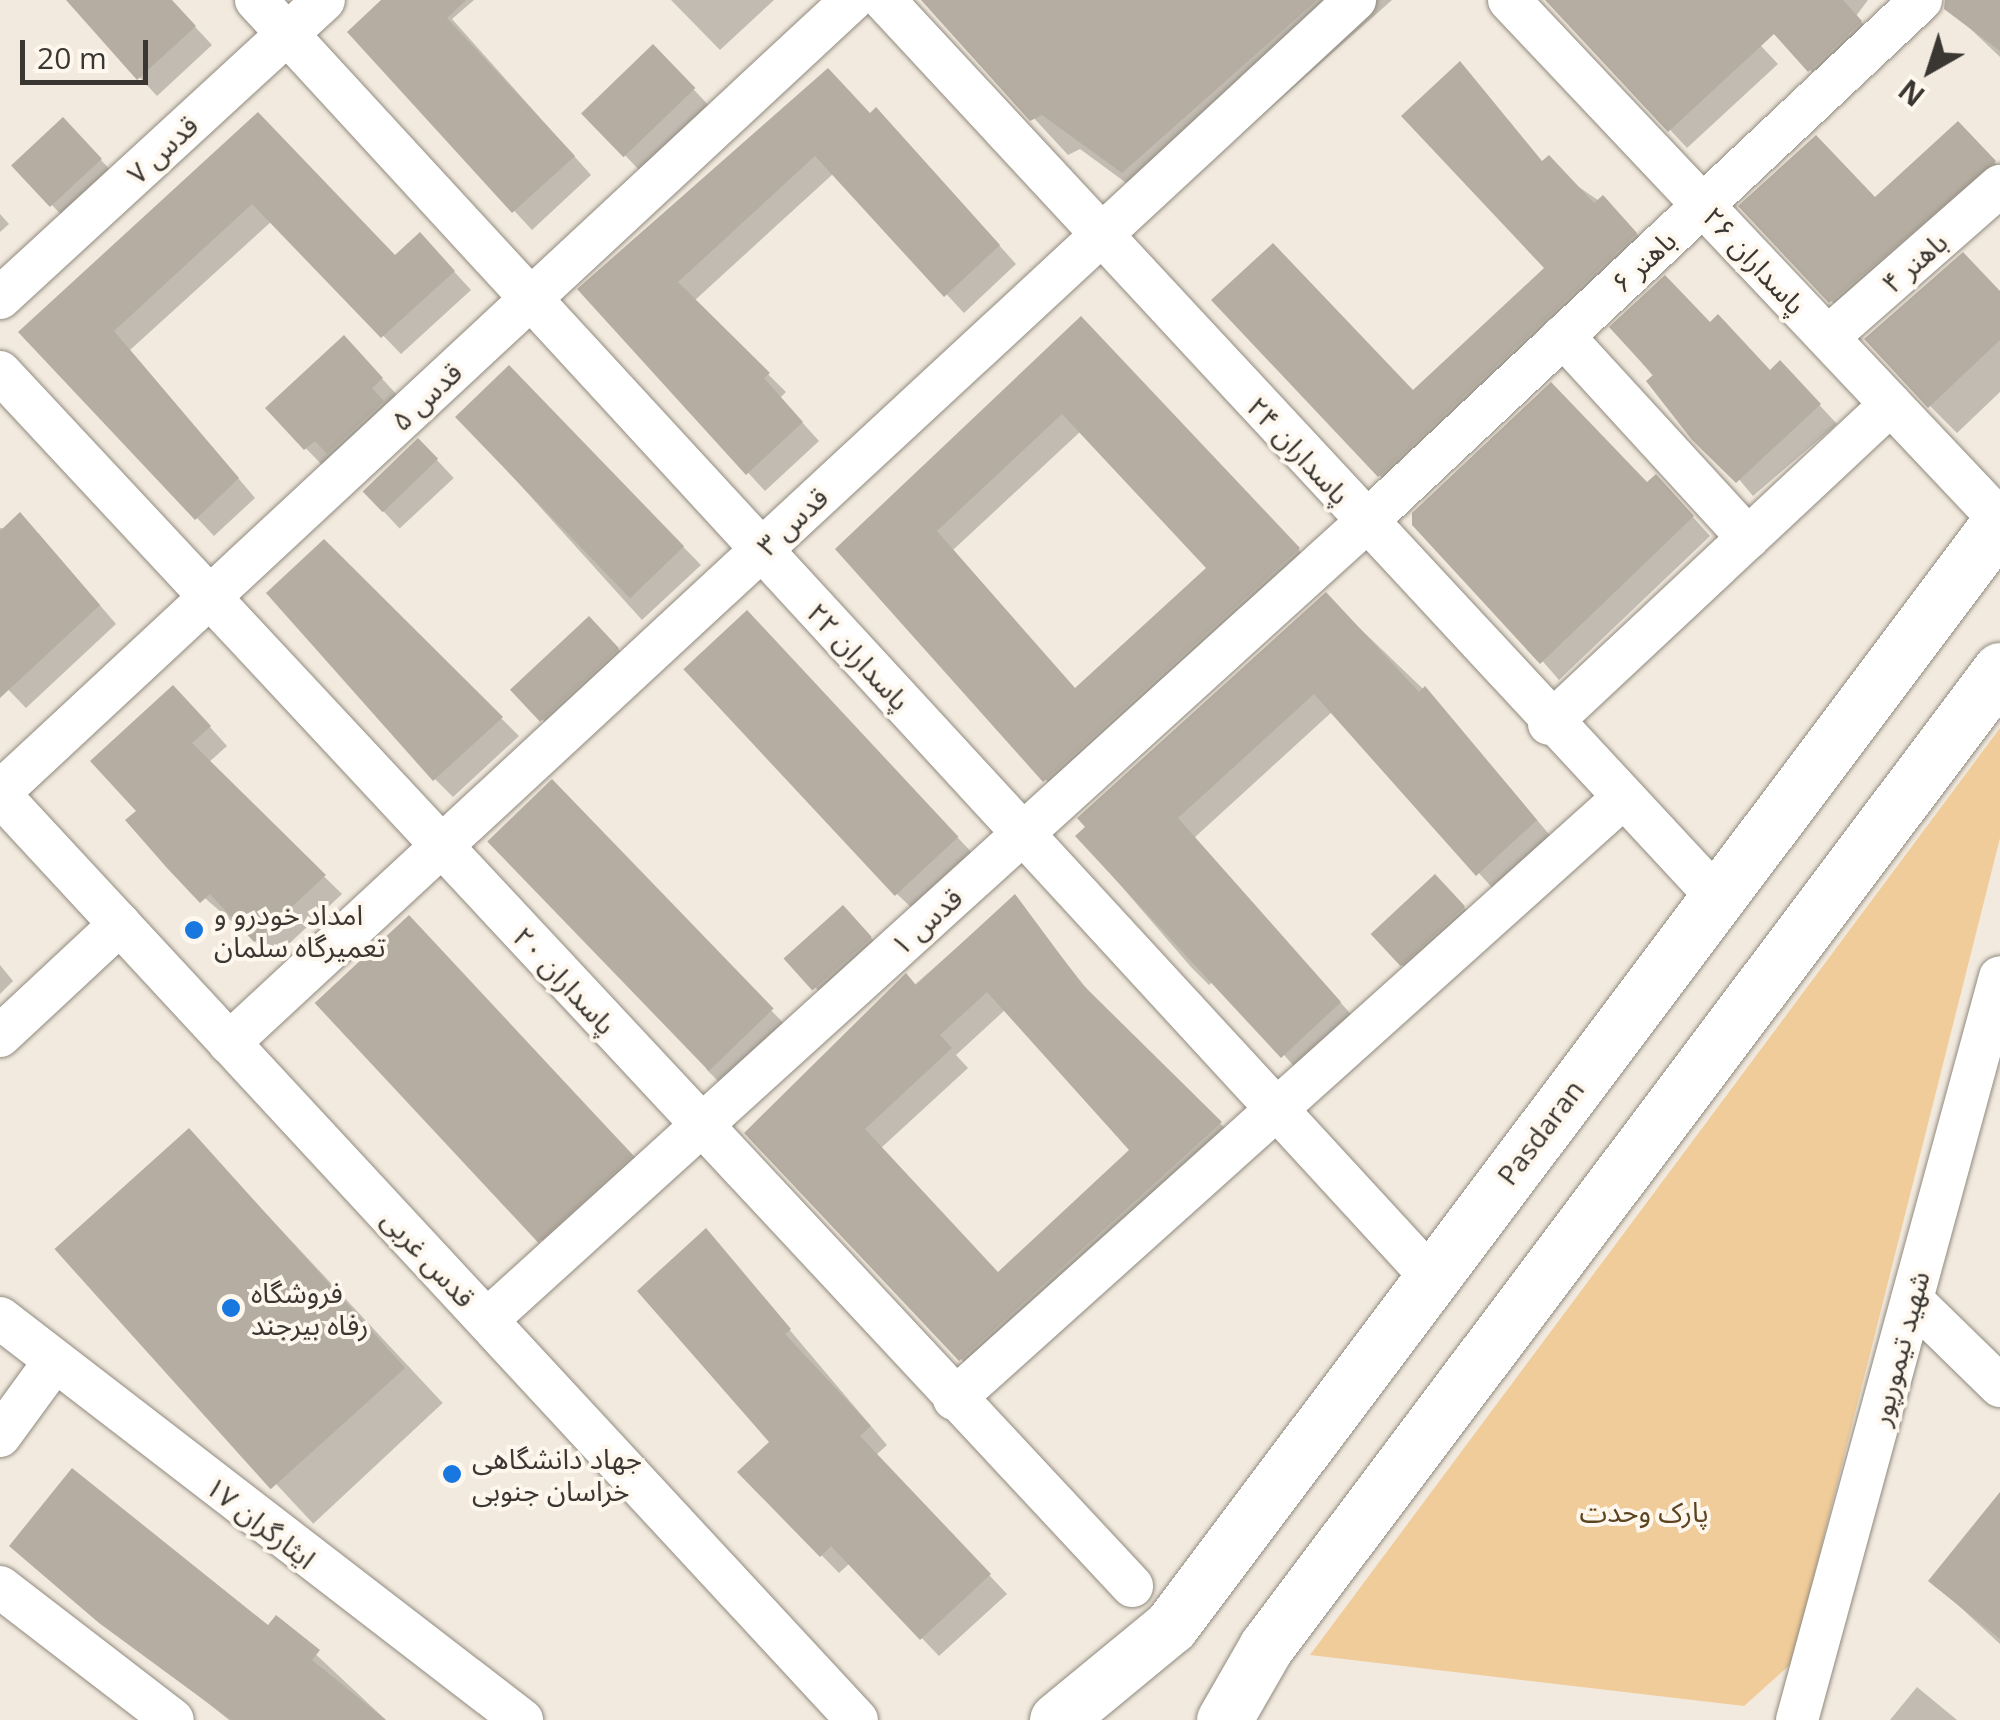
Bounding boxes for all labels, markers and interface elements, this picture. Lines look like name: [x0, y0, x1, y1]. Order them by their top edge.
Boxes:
scale bar: [25, 20, 152, 82]
north arrow: [1880, 20, 1980, 120]
text: 20 m: [37, 37, 107, 78]
text: N: [1890, 71, 1932, 115]
street label: قدس ۷: [120, 108, 204, 190]
street label: پاسداران ۲۶: [1697, 199, 1813, 321]
street label: باهنر ۶: [1604, 223, 1682, 299]
street label: باهنر ۴: [1874, 224, 1954, 300]
street label: قدس ۵: [384, 355, 468, 437]
street label: پاسداران ۲۴: [1241, 389, 1357, 511]
street label: قدس ۳: [750, 480, 834, 562]
street label: پاسداران ۲۲: [801, 595, 917, 717]
street label: قدس ۱: [883, 880, 969, 962]
place label: امداد خودرو و تعمیرگاه سلمان: [214, 897, 386, 963]
marker: امداد خودرو و تعمیرگاه سلمان: [183, 919, 205, 941]
street label: پاسداران ۲۰: [507, 919, 623, 1041]
street label: Pasdaran: [1490, 1073, 1590, 1191]
street label: قدس غربی: [375, 1202, 483, 1314]
street label: شهید تیمورپور: [1862, 1267, 1936, 1429]
place label: فروشگاه رفاه بیرجند: [251, 1275, 369, 1341]
marker: فروشگاه رفاه بیرجند: [220, 1297, 242, 1319]
place label: جهاد دانشگاهی خراسان جنوبی: [472, 1441, 642, 1507]
marker: جهاد دانشگاهی خراسان جنوبی: [441, 1463, 463, 1485]
street label: ایثارگران ۱۷: [199, 1469, 323, 1575]
park label: پارک وحدت: [1579, 1494, 1709, 1528]

